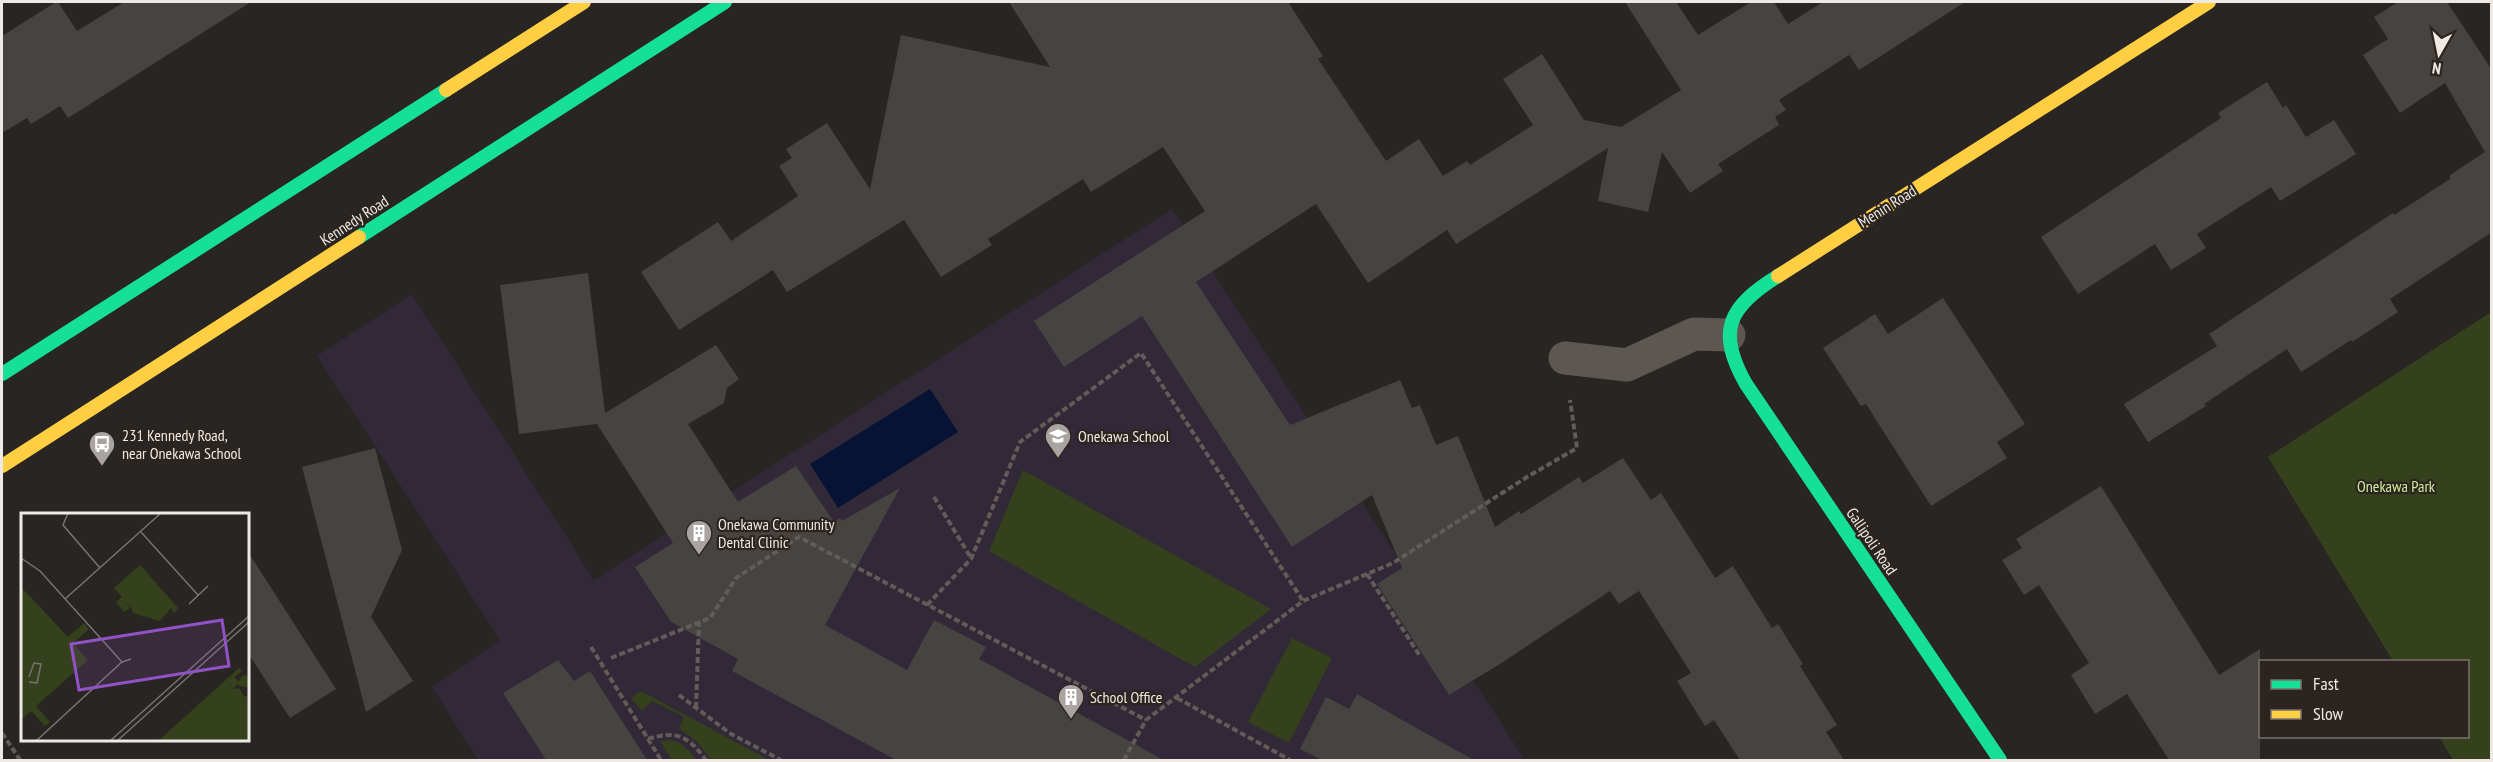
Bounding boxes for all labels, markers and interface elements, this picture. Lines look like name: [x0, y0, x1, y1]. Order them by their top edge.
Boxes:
north arrow: [2409, 24, 2469, 84]
text: N: [2431, 58, 2442, 79]
street label: Menin Road: [1854, 180, 1920, 232]
street label: Kennedy Road: [316, 190, 392, 250]
school or university icon: Onekawa School: [1043, 421, 1073, 459]
place label: 231 Kennedy Road, near Onekawa School: [122, 425, 241, 463]
place label: Onekawa School: [1078, 426, 1170, 446]
bus stop icon: 231 Kennedy Road, near Onekawa School: [87, 429, 117, 467]
park label: Onekawa Park: [2357, 476, 2436, 496]
street label: Gallipoli Road: [1842, 504, 1902, 579]
inset map: [21, 513, 249, 741]
place label: Onekawa Community Dental Clinic: [718, 514, 835, 552]
building icon: Onekawa Community Dental Clinic: [684, 518, 714, 556]
legend: [2259, 660, 2469, 738]
text: Fast: [2313, 672, 2339, 695]
building icon: School Office: [1056, 682, 1086, 720]
place label: School Office: [1090, 687, 1162, 707]
text: Slow: [2313, 702, 2344, 725]

